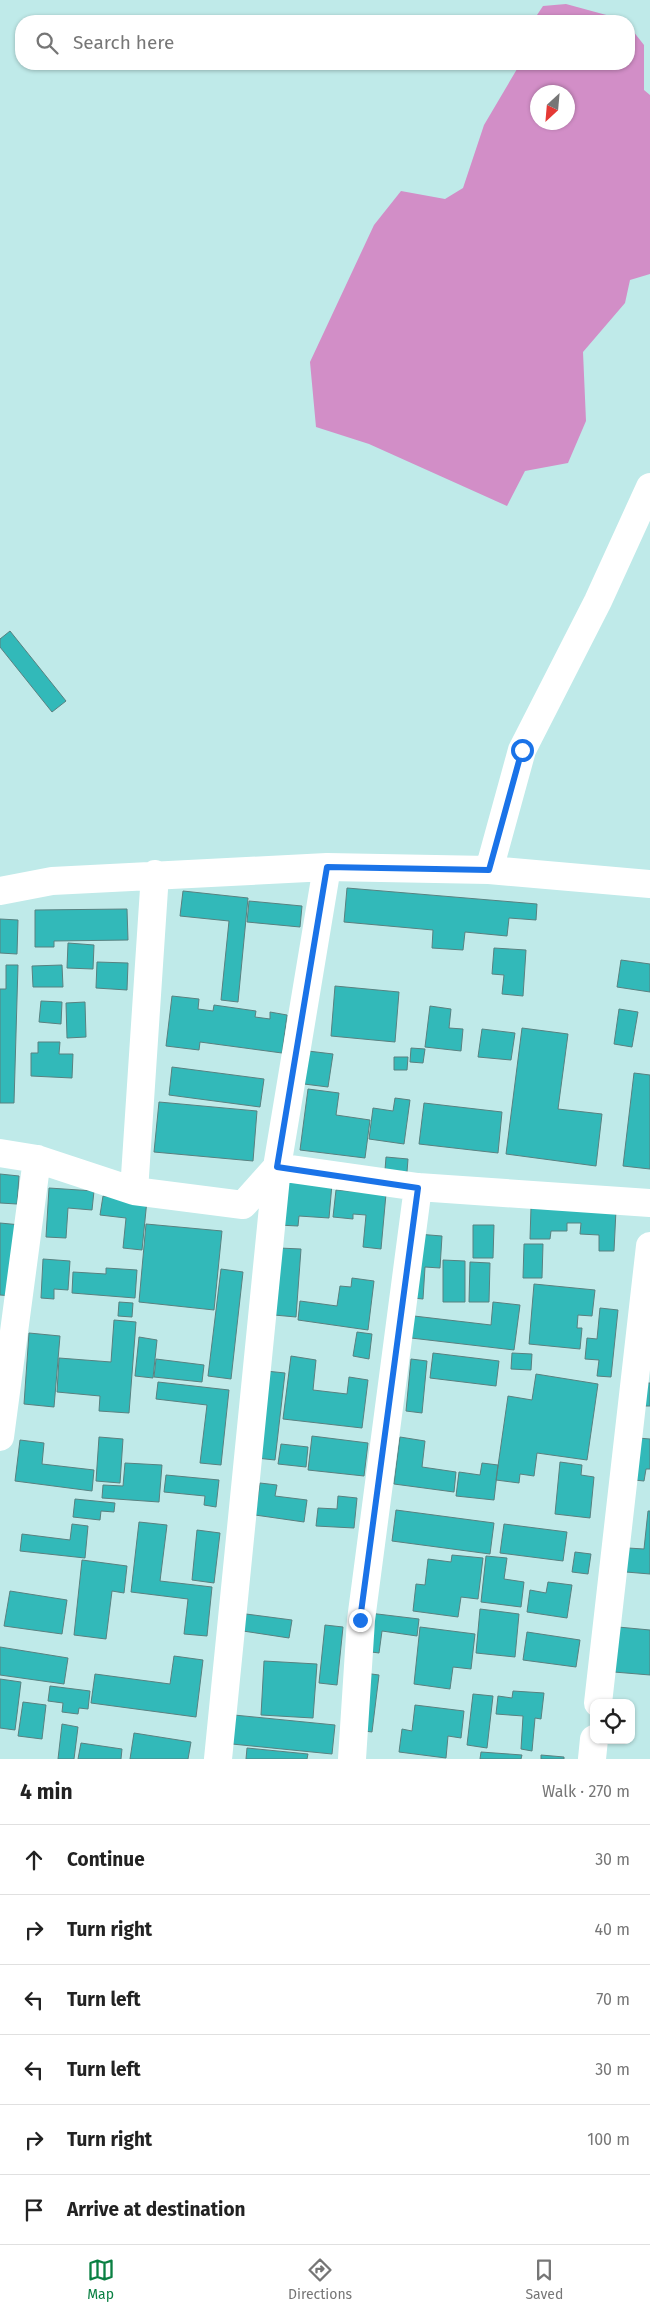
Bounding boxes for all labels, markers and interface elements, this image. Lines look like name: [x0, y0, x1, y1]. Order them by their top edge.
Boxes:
search box: [15, 15, 635, 70]
icon: search: [33, 29, 61, 57]
text: Search here: [73, 31, 174, 54]
north arrow: [530, 85, 575, 130]
route start: [511, 739, 534, 762]
route end: [349, 1609, 372, 1632]
map controls: [590, 1699, 635, 1744]
button: locate: [590, 1699, 635, 1744]
text: 4 min: [20, 1779, 73, 1805]
text: Walk · 270 m: [542, 1782, 630, 1801]
icon: ahead: [20, 1846, 48, 1874]
text: Continue: [67, 1848, 145, 1871]
text: 30 m: [595, 1850, 630, 1869]
icon: right: [20, 1916, 48, 1944]
text: Turn right: [67, 1918, 152, 1941]
text: 40 m: [595, 1920, 630, 1939]
icon: left: [20, 1986, 48, 2014]
text: Turn left: [67, 1988, 141, 2011]
text: 70 m: [596, 1990, 630, 2009]
icon: left: [20, 2056, 48, 2084]
text: Turn left: [67, 2058, 141, 2081]
text: 30 m: [595, 2060, 630, 2079]
icon: right: [20, 2126, 48, 2154]
text: Turn right: [67, 2128, 152, 2151]
text: 100 m: [587, 2130, 630, 2149]
icon: arrive: [20, 2196, 48, 2224]
text: Arrive at destination: [67, 2198, 246, 2221]
tab: Map: [87, 2256, 115, 2303]
tab: Directions: [288, 2256, 352, 2303]
tab: Saved: [525, 2256, 563, 2303]

